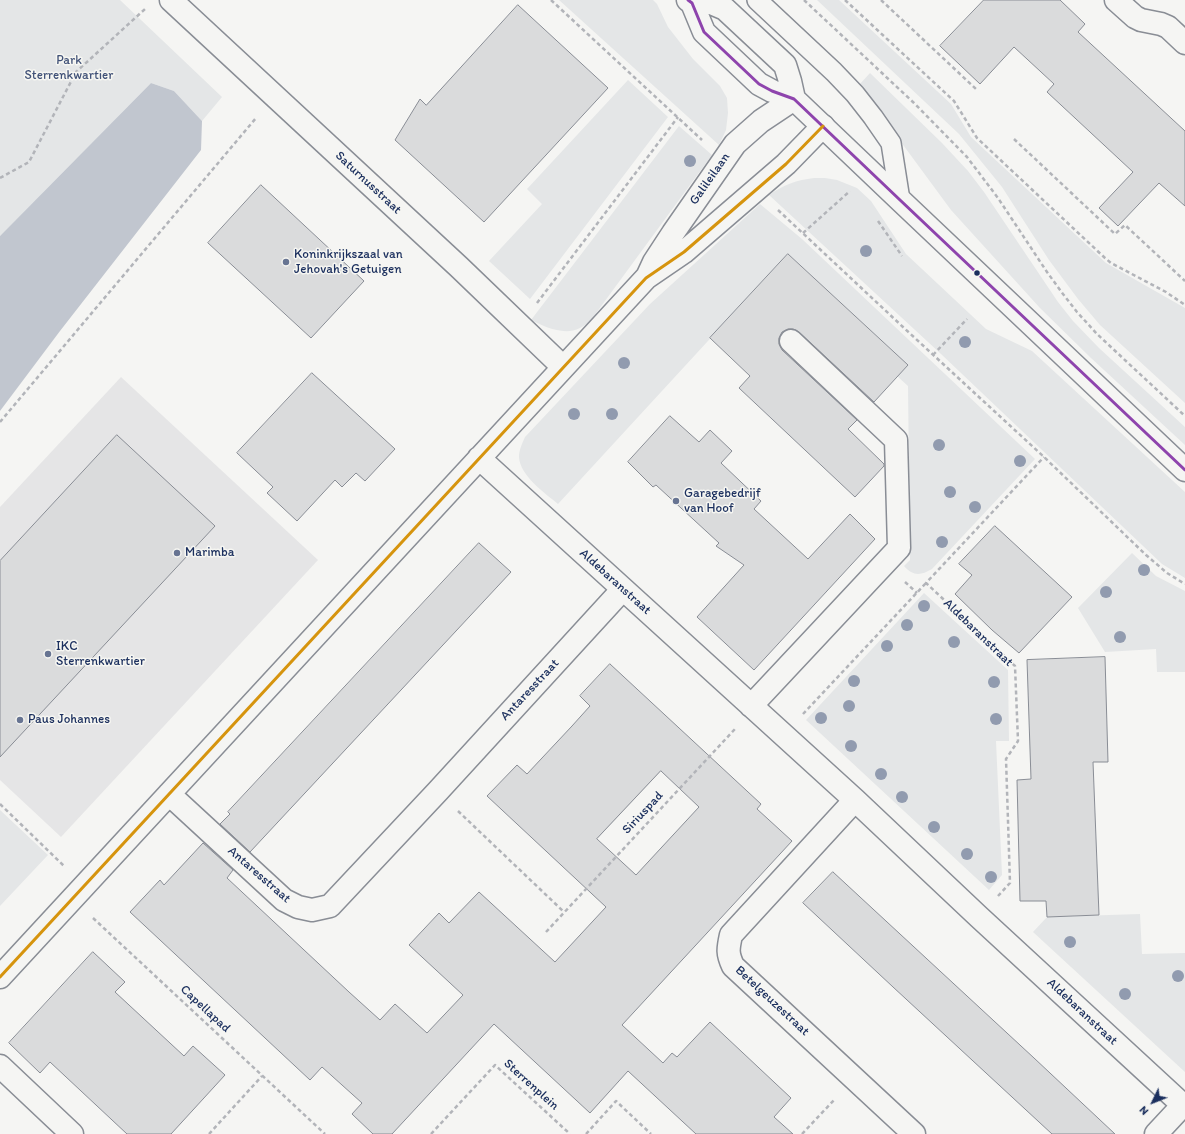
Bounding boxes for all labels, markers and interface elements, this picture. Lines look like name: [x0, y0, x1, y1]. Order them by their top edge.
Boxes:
park label: Park Sterrenkwartier: [25, 53, 113, 84]
street label: Saturnusstraat: [332, 148, 404, 218]
street label: Galileilaan: [686, 150, 734, 208]
place label: Koninkrijkszaal van Jehovah's Getuigen: [294, 247, 403, 278]
marker: Koninkrijkszaal van Jehovah's Getuigen: [281, 257, 291, 267]
unlabelled marker: [972, 268, 982, 278]
place label: Garagebedrijf van Hoof: [684, 486, 761, 517]
marker: Garagebedrijf van Hoof: [671, 496, 681, 506]
place label: Marimba: [185, 545, 234, 561]
street label: Aldebaranstraat: [576, 546, 654, 618]
marker: Marimba: [172, 548, 182, 558]
street label: Aldebaranstraat: [940, 596, 1016, 670]
place label: IKC Sterrenkwartier: [56, 639, 145, 670]
marker: IKC Sterrenkwartier: [43, 649, 53, 659]
street label: Antaresstraat: [497, 656, 563, 724]
place label: Paus Johannes: [28, 712, 110, 728]
marker: Paus Johannes: [15, 715, 25, 725]
street label: Siriuspad: [619, 788, 667, 838]
street label: Antaresstraat: [224, 843, 294, 907]
street label: Betelgeuzestraat: [732, 963, 812, 1039]
street label: Aldebaranstraat: [1043, 975, 1121, 1049]
street label: Capellapad: [177, 982, 233, 1036]
street label: Sterrenplein: [500, 1056, 562, 1114]
north arrow: [1133, 1082, 1173, 1122]
text: N: [1137, 1103, 1151, 1118]

